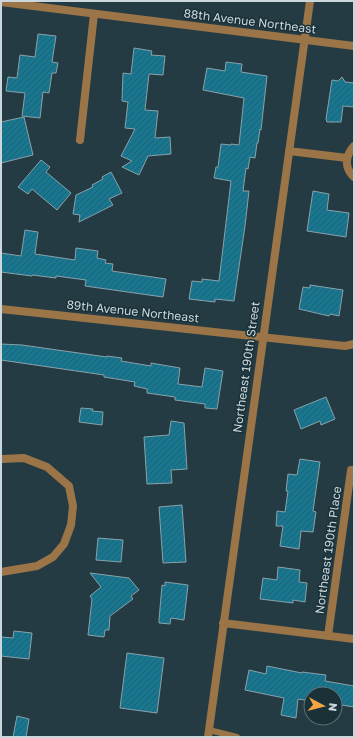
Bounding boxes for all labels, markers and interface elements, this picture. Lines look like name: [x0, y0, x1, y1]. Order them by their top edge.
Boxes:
street label: 88th Avenue Northeast: [183, 5, 317, 37]
street label: 89th Avenue Northeast: [66, 297, 200, 325]
street label: Northeast 190th Street: [229, 300, 263, 434]
street label: Northeast 190th Place: [312, 485, 344, 615]
north arrow: [303, 686, 343, 726]
text: N: [326, 702, 340, 712]

